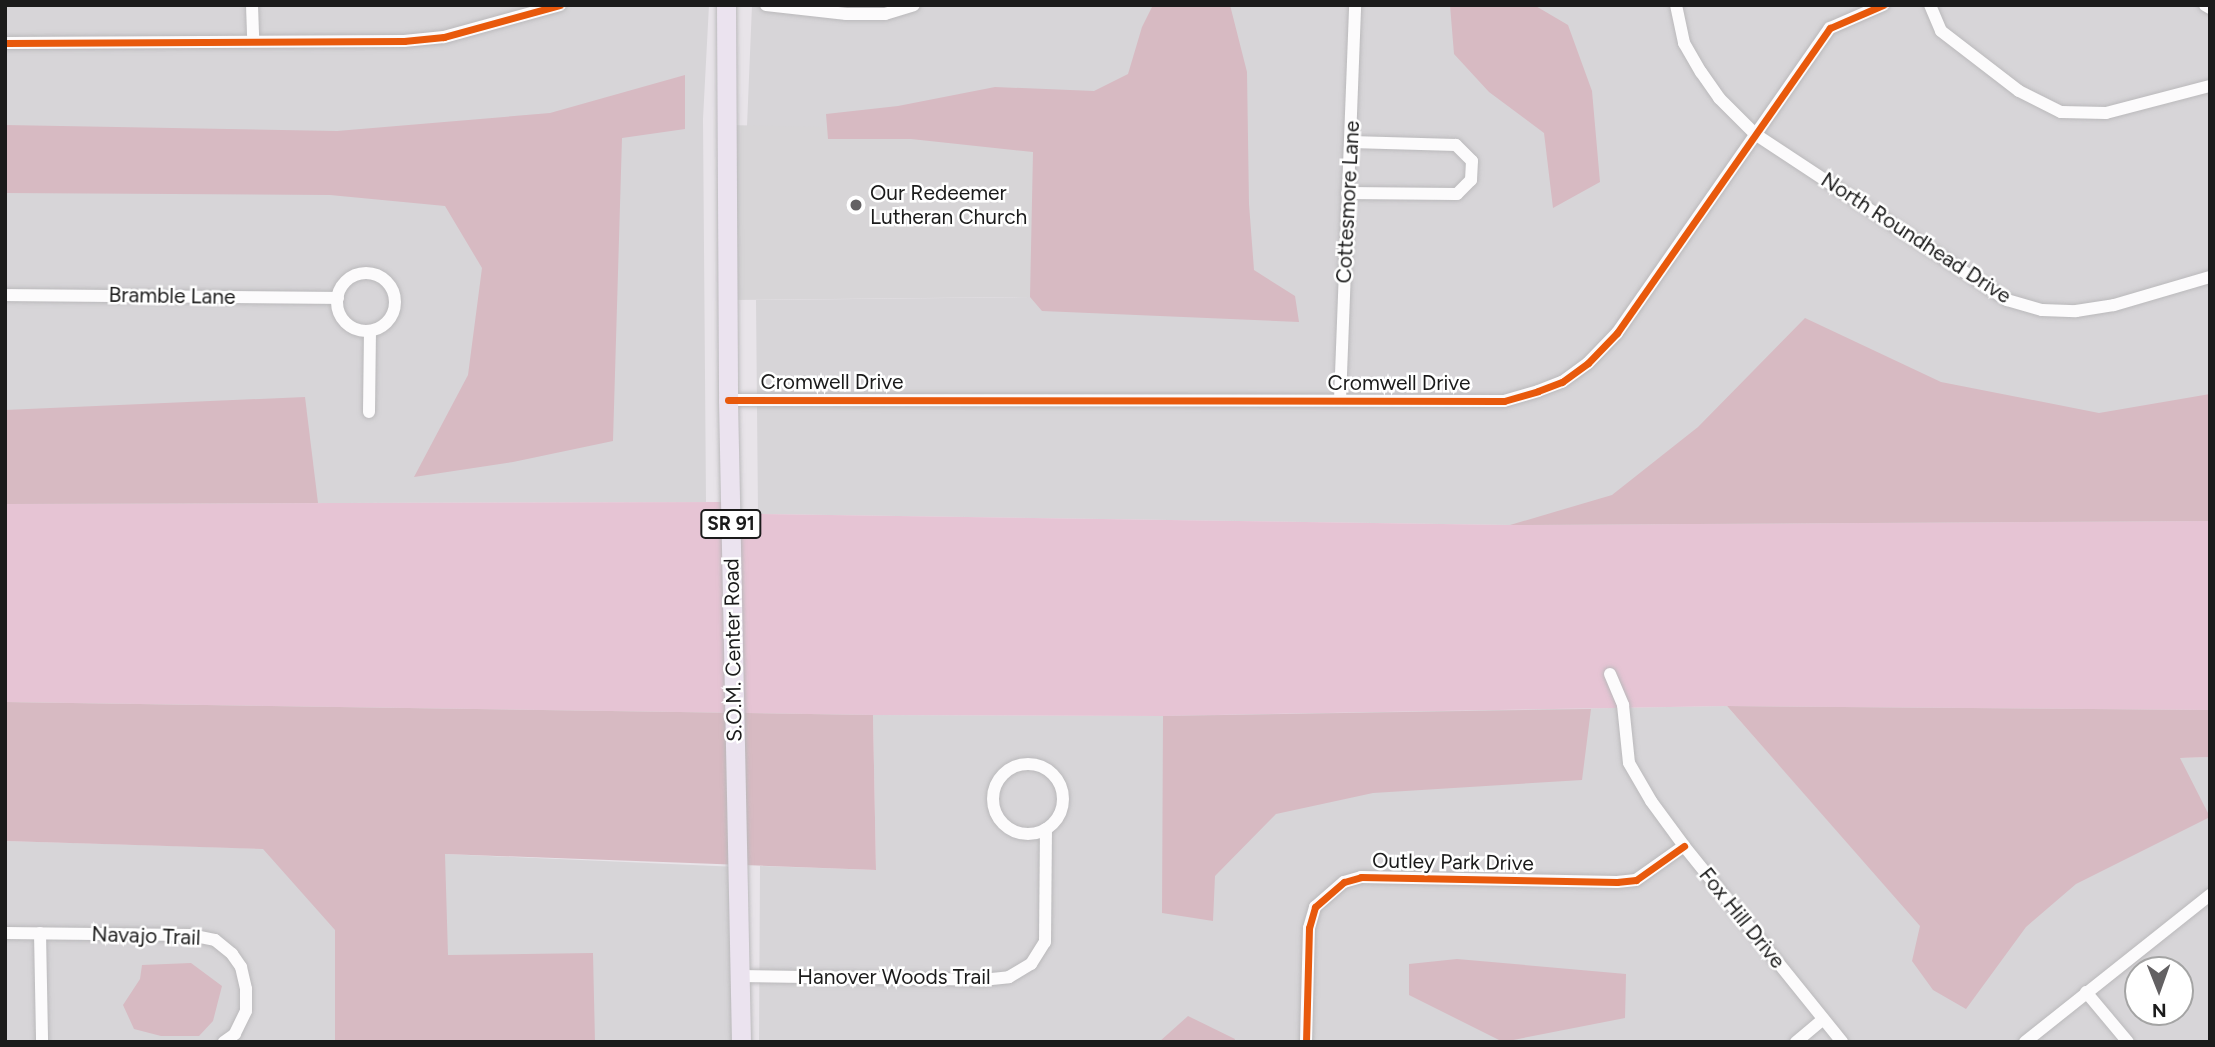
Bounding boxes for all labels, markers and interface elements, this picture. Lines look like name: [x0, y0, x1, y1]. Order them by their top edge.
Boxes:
street label: Cottesmore Lane: [1331, 120, 1365, 284]
street label: North Roundhead Drive: [1816, 167, 2016, 309]
place label: Our Redeemer Lutheran Church: [870, 180, 1027, 230]
marker: Our Redeemer Lutheran Church: [848, 197, 864, 213]
street label: Bramble Lane: [108, 282, 236, 310]
street label: Cromwell Drive: [761, 369, 903, 395]
street label: Cromwell Drive: [1328, 370, 1470, 396]
road number: SR 91: [700, 509, 762, 540]
street label: S.O.M. Center Road: [719, 558, 747, 742]
street label: Outley Park Drive: [1372, 848, 1534, 876]
street label: Fox Hill Drive: [1694, 863, 1790, 973]
street label: Navajo Trail: [91, 922, 201, 950]
north arrow: [2124, 956, 2194, 1026]
street label: Hanover Woods Trail: [797, 964, 991, 990]
text: N: [2152, 999, 2167, 1022]

